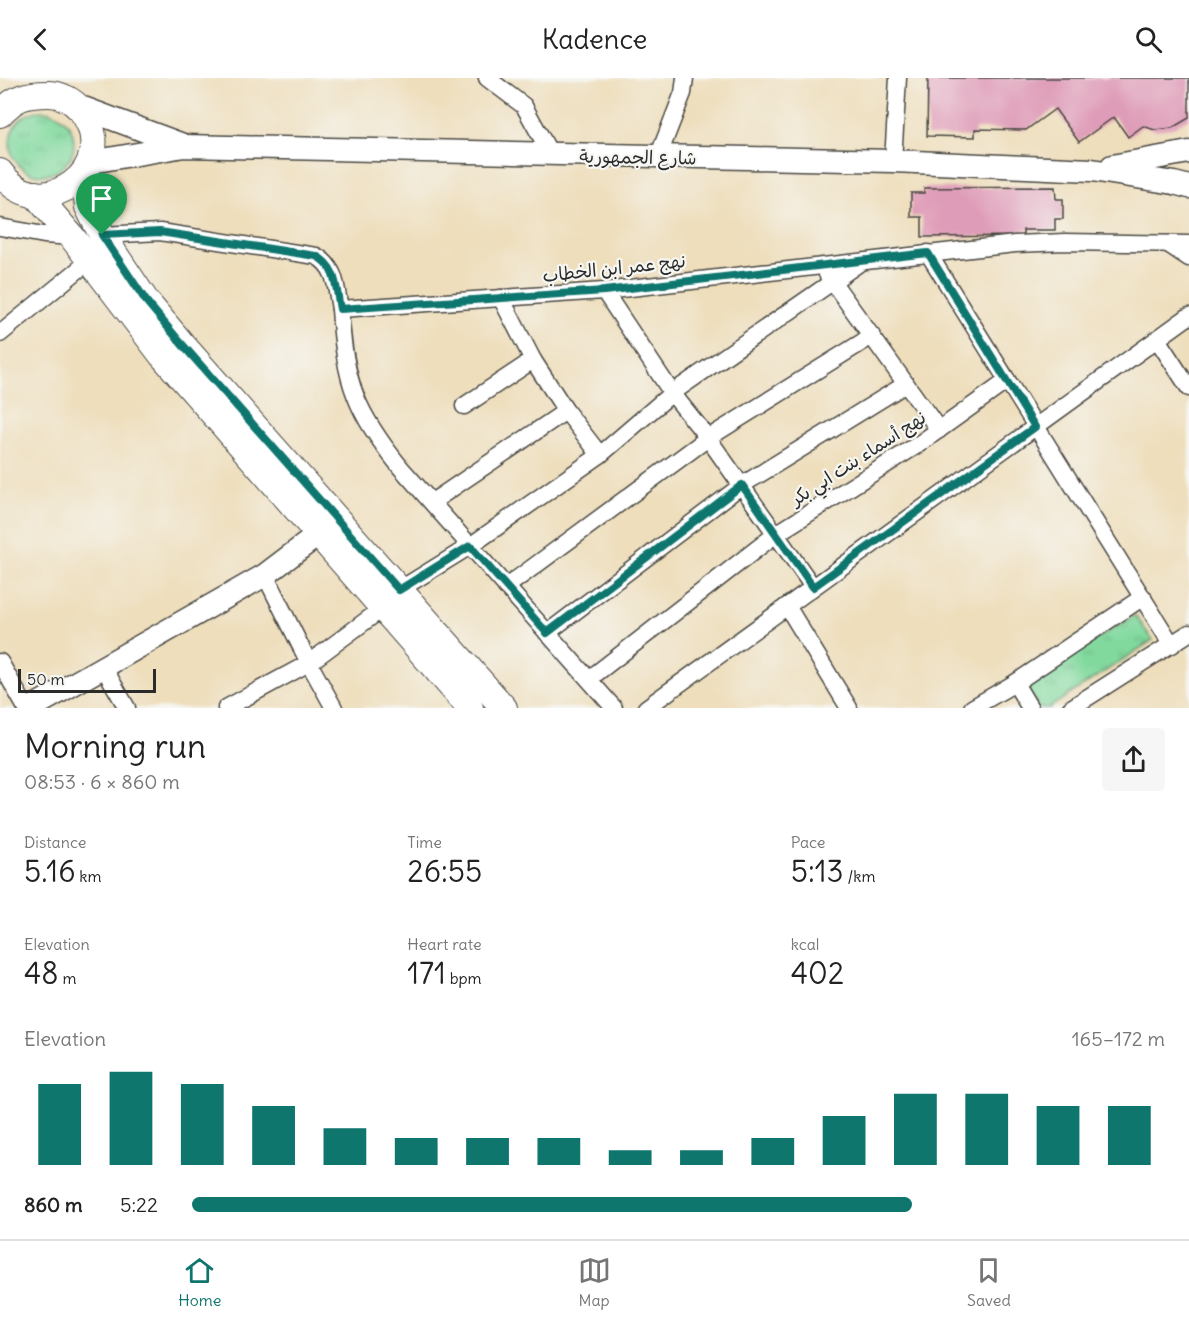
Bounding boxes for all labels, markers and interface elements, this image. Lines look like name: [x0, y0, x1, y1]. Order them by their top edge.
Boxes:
text: Kadence: [542, 22, 647, 56]
icon: back: [24, 23, 57, 56]
icon: search: [1132, 23, 1165, 56]
street label: شارع الجمهورية: [579, 144, 697, 171]
pin: [76, 173, 127, 235]
icon: arrive: [85, 182, 118, 215]
street label: نهج عمر ابن الخطاب: [541, 249, 687, 288]
street label: نهج أسماء بنت ابي بكر: [784, 406, 933, 516]
scale bar: [18, 666, 156, 694]
text: 50 m: [27, 669, 65, 689]
text: Morning run: [24, 725, 206, 767]
button: share: [1102, 728, 1165, 791]
text: 08:53 · 6 × 860 m: [24, 769, 180, 794]
text: Distance: [24, 832, 86, 852]
text: Time: [407, 832, 442, 852]
text: Pace: [791, 832, 825, 852]
text: 5.16: [24, 852, 75, 890]
text: 26:55: [407, 852, 482, 890]
text: 5:13: [791, 852, 844, 890]
text: km: [75, 866, 102, 886]
text: /km: [844, 866, 875, 886]
text: Elevation: [24, 934, 90, 954]
text: Heart rate: [407, 934, 482, 954]
text: kcal: [791, 934, 819, 954]
text: 48: [24, 954, 59, 992]
text: 171: [407, 954, 446, 992]
text: 402: [791, 954, 844, 992]
text: m: [59, 968, 76, 988]
text: bpm: [446, 968, 482, 988]
text: Elevation: [24, 1026, 106, 1051]
text: 165–172 m: [1072, 1026, 1165, 1051]
text: 860 m: [24, 1192, 83, 1217]
text: 5:22: [120, 1192, 158, 1217]
tab: Home: [178, 1254, 221, 1310]
tab: Map: [578, 1254, 611, 1310]
tab: Saved: [967, 1254, 1011, 1310]

